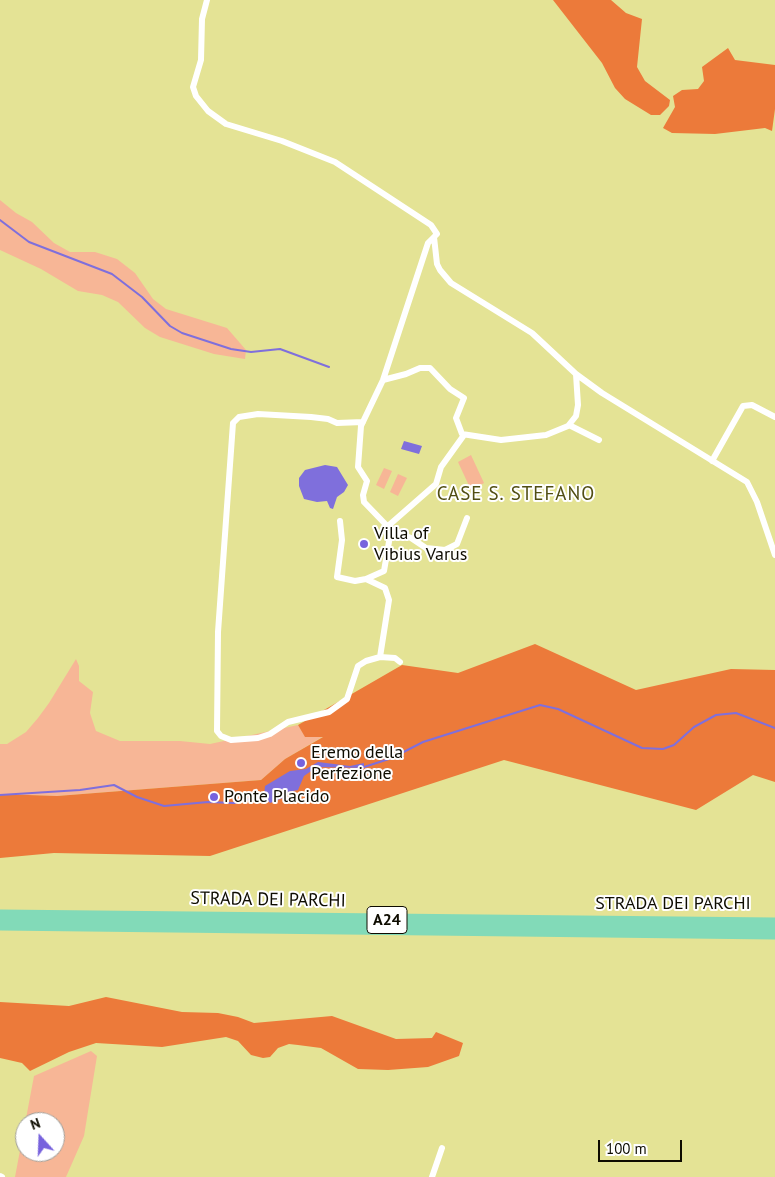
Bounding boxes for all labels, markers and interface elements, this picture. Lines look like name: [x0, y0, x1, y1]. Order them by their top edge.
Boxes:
district label: CASE S. STEFANO: [435, 484, 597, 506]
place label: Villa of Vibius Varus: [374, 523, 467, 566]
marker: Villa of Vibius Varus: [358, 538, 370, 550]
place label: Eremo della Perfezione: [311, 742, 403, 784]
marker: Eremo della Perfezione: [295, 757, 307, 769]
place label: Ponte Placido: [224, 786, 329, 808]
marker: Ponte Placido: [208, 791, 220, 803]
street label: STRADA DEI PARCHI: [190, 888, 346, 912]
street label: STRADA DEI PARCHI: [595, 893, 751, 915]
road number: A24: [367, 906, 407, 934]
north arrow: [15, 1112, 65, 1162]
text: N: [28, 1114, 43, 1134]
scale bar: [600, 1130, 684, 1162]
text: 100 m: [606, 1139, 647, 1158]

